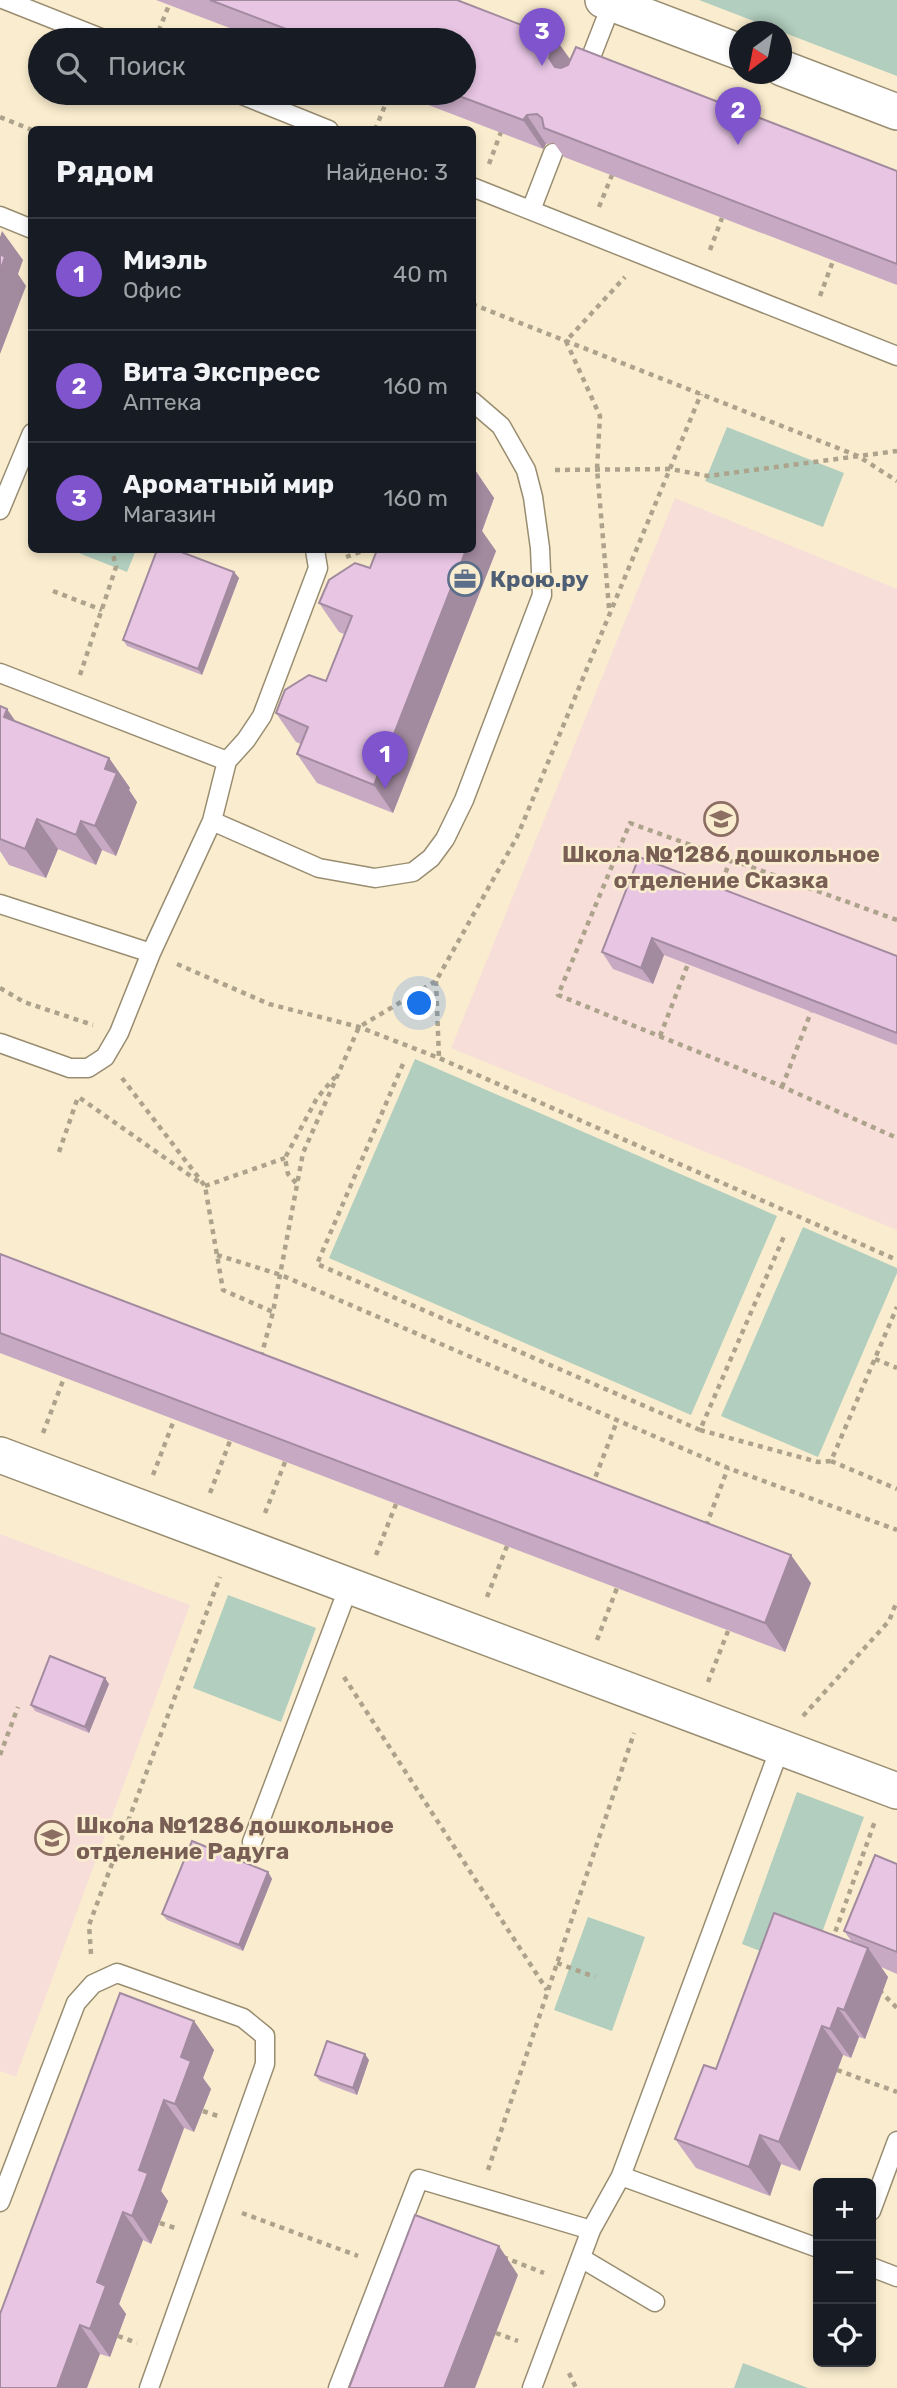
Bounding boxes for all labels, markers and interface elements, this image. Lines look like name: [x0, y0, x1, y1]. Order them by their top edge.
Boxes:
pin: 3: [519, 8, 565, 66]
north arrow: [729, 21, 792, 84]
search box: [28, 28, 476, 105]
icon: search: [52, 48, 90, 86]
text: Поиск: [108, 51, 186, 82]
pin: 2: [715, 87, 761, 145]
text: Рядом: [56, 154, 154, 190]
text: Найдено: 3: [326, 158, 448, 186]
text: Миэль: [123, 245, 207, 276]
text: 1: [73, 260, 85, 288]
text: 40 m: [393, 260, 448, 288]
text: Офис: [123, 276, 182, 304]
text: Вита Экспресс: [123, 357, 320, 388]
text: 2: [72, 372, 86, 400]
text: 160 m: [384, 372, 448, 400]
text: Аптека: [123, 388, 202, 416]
text: Ароматный мир: [123, 469, 334, 500]
text: 3: [71, 484, 87, 512]
text: 160 m: [384, 484, 448, 512]
text: Магазин: [123, 500, 216, 528]
office icon: Крою.ру: [446, 560, 484, 598]
place label: Крою.ру: [490, 565, 589, 593]
pin: 1: [362, 731, 408, 789]
school or university icon: Школа №1286 дошкольное отделение Сказка: [702, 800, 740, 838]
place label: Школа №1286 дошкольное отделение Сказка: [562, 840, 880, 894]
your location: [402, 986, 436, 1020]
place label: Школа №1286 дошкольное отделение Радуга: [76, 1811, 394, 1865]
school or university icon: Школа №1286 дошкольное отделение Радуга: [33, 1819, 71, 1857]
map controls: [813, 2178, 876, 2367]
button: +: [813, 2178, 876, 2241]
button: −: [813, 2241, 876, 2304]
button: locate: [813, 2304, 876, 2367]

